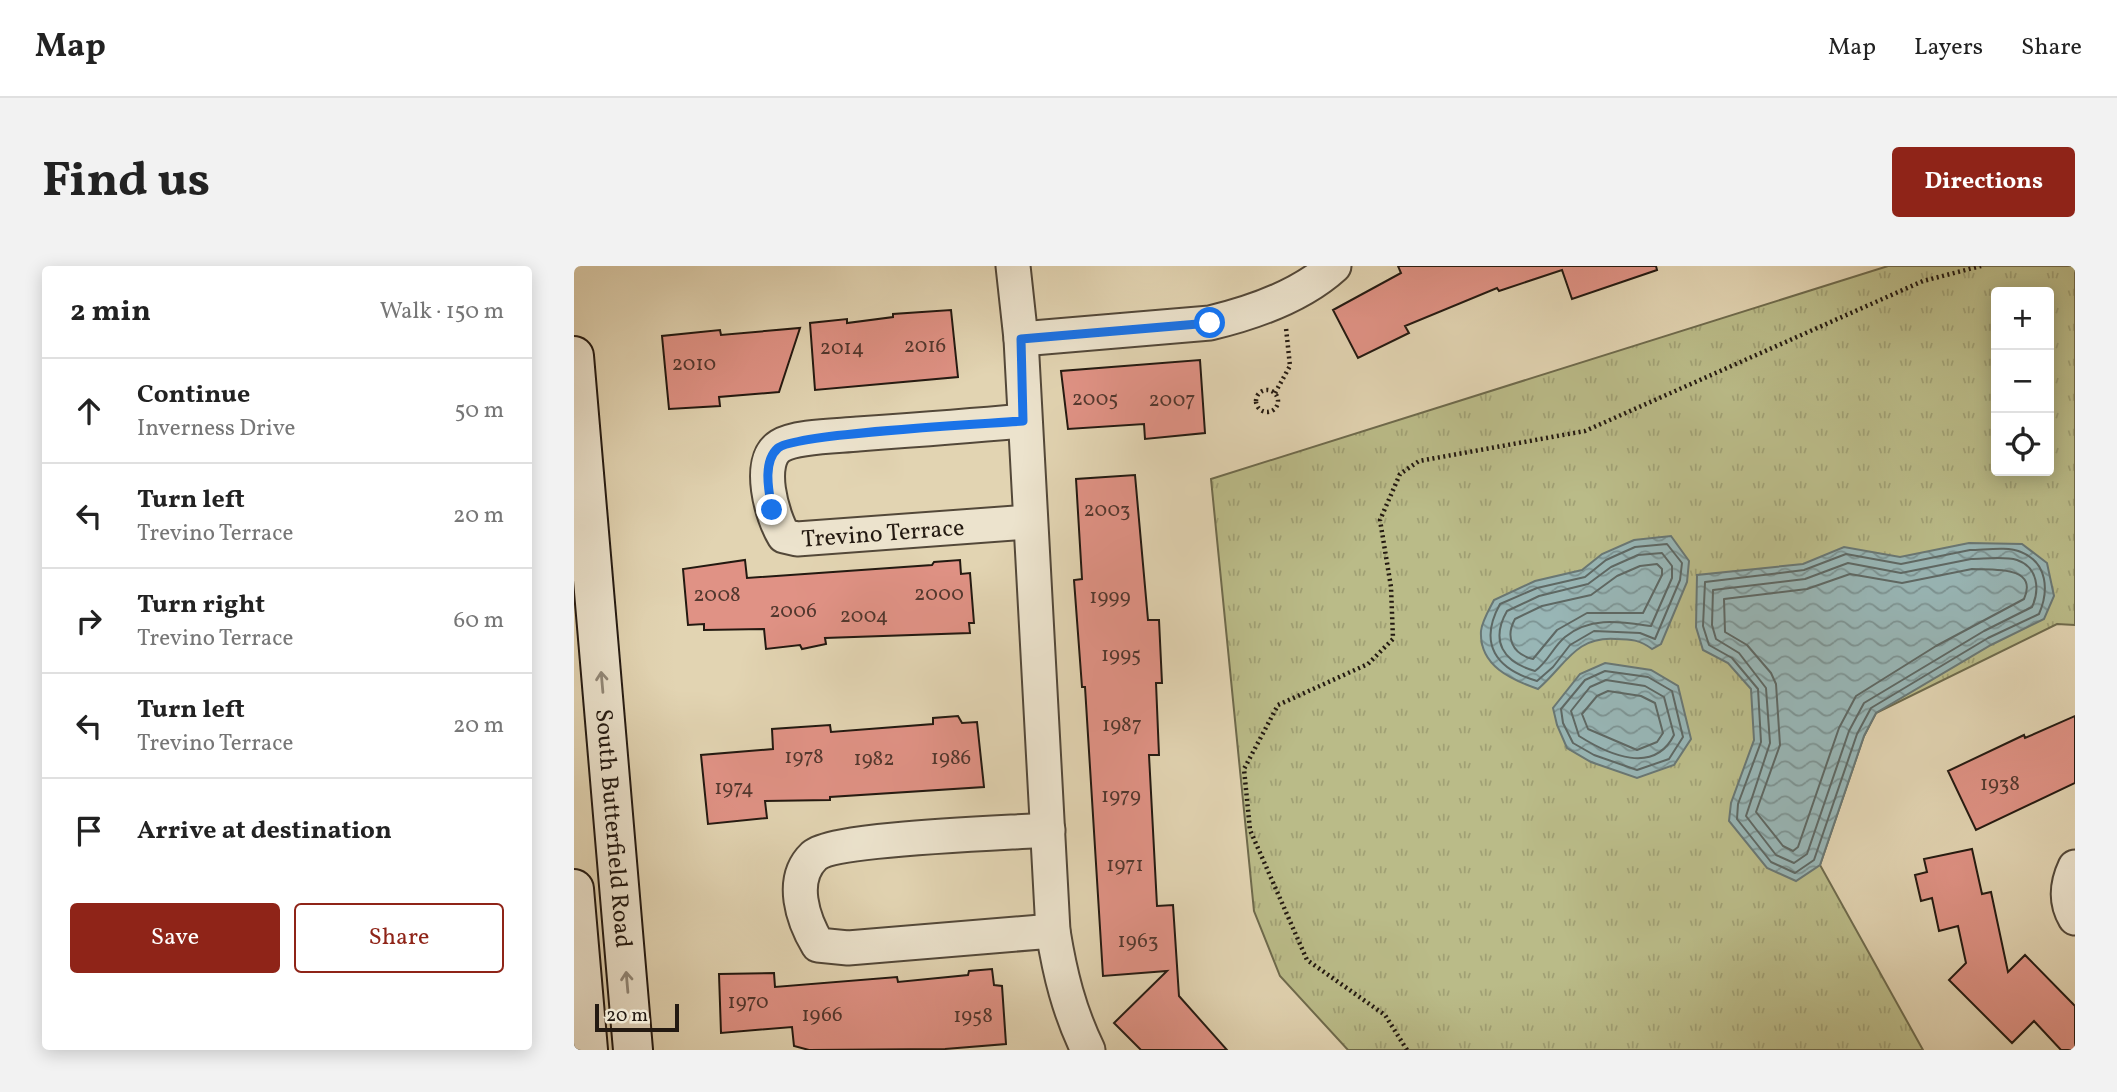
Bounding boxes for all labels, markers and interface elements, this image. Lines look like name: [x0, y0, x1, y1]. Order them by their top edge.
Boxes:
text: Map: [35, 25, 106, 71]
text: Map: [1828, 31, 1876, 65]
text: Layers: [1914, 31, 1983, 65]
text: Share: [2021, 31, 2082, 65]
button: Directions: [1892, 147, 2075, 217]
text: Find us: [42, 148, 210, 217]
map controls: [1991, 287, 2054, 476]
button: +: [1991, 287, 2054, 350]
text: 2 min: [70, 291, 151, 333]
text: Walk · 150 m: [380, 296, 504, 328]
route start: [1194, 307, 1225, 338]
house number: 2016: [904, 332, 946, 361]
house number: 2014: [820, 334, 864, 363]
house number: 2010: [672, 350, 716, 379]
button: −: [1991, 350, 2054, 413]
text: Continue: [137, 377, 250, 413]
house number: 2005: [1072, 385, 1118, 414]
house number: 2007: [1149, 386, 1195, 415]
icon: ahead: [70, 392, 108, 430]
text: 50 m: [455, 395, 504, 427]
text: Inverness Drive: [137, 413, 296, 445]
button: locate: [1991, 413, 2054, 476]
text: Turn left: [137, 482, 245, 518]
route end: [756, 494, 787, 525]
house number: 2003: [1084, 496, 1130, 525]
icon: left: [70, 497, 108, 535]
text: 20 m: [453, 500, 504, 532]
street label: Trevino Terrace: [800, 512, 966, 558]
text: Trevino Terrace: [137, 518, 293, 550]
house number: 2000: [914, 580, 964, 609]
house number: 2008: [693, 581, 741, 610]
house number: 1999: [1089, 583, 1131, 612]
text: Turn right: [137, 587, 265, 623]
house number: 2006: [769, 597, 817, 626]
icon: right: [70, 602, 108, 640]
house number: 2004: [840, 602, 888, 631]
text: 60 m: [454, 605, 504, 637]
text: Trevino Terrace: [137, 623, 293, 655]
house number: 1995: [1101, 641, 1141, 670]
one-way arrow: [595, 671, 608, 694]
text: Turn left: [137, 692, 245, 728]
icon: left: [70, 707, 108, 745]
street label: South Butterfield Road: [585, 708, 639, 949]
text: 20 m: [453, 710, 504, 742]
house number: 1987: [1102, 711, 1142, 740]
text: Trevino Terrace: [137, 728, 293, 760]
house number: 1978: [784, 743, 824, 772]
house number: 1986: [931, 744, 971, 773]
house number: 1982: [854, 745, 895, 774]
house number: 1938: [1980, 770, 2020, 799]
house number: 1974: [714, 774, 754, 803]
house number: 1979: [1101, 782, 1141, 811]
icon: arrive: [70, 812, 108, 850]
text: Arrive at destination: [137, 813, 392, 849]
house number: 1971: [1106, 851, 1144, 880]
button: Save: [70, 903, 280, 973]
button: Share: [294, 903, 504, 973]
house number: 1963: [1117, 927, 1159, 956]
one-way arrow: [620, 971, 633, 994]
house number: 1970: [727, 988, 769, 1017]
scale bar: [595, 1001, 679, 1033]
house number: 1966: [801, 1001, 843, 1030]
house number: 1958: [953, 1002, 993, 1031]
text: 20 m: [606, 1003, 648, 1029]

